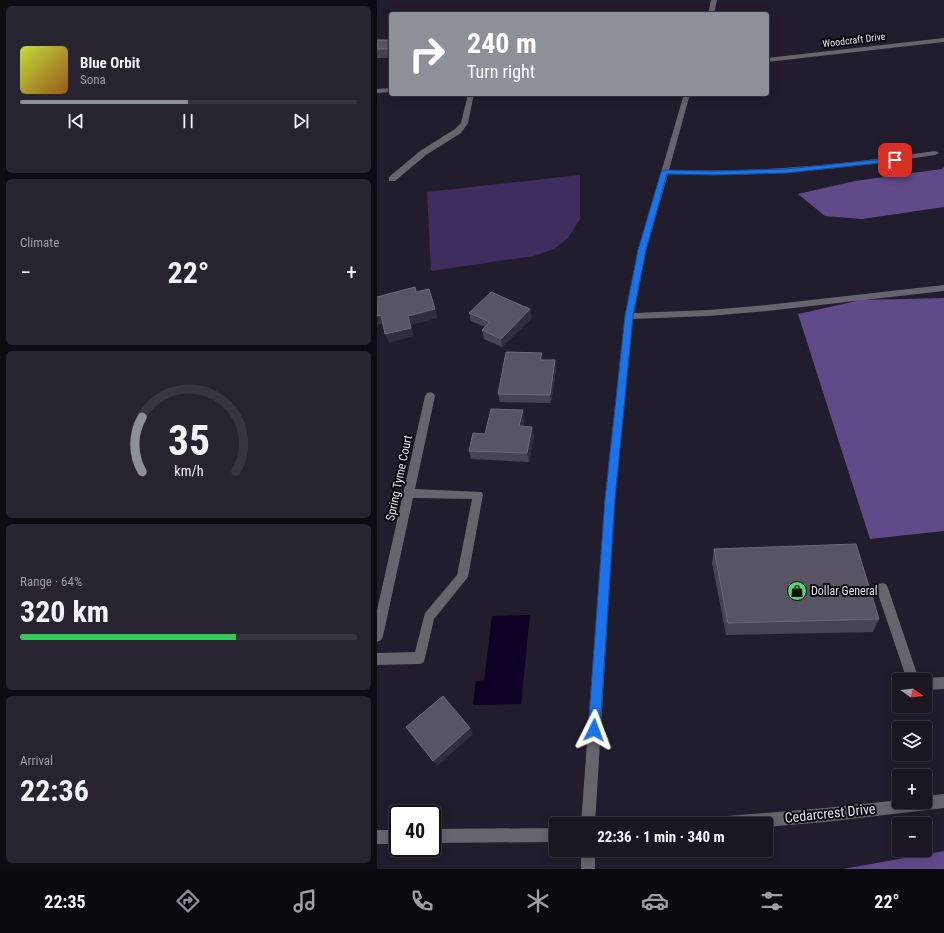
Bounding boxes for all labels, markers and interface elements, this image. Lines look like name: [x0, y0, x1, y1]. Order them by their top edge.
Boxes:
text: 240 m: [467, 27, 537, 60]
icon: right: [401, 28, 453, 80]
street label: Woodcraft Drive: [822, 31, 886, 49]
text: Blue Orbit: [80, 54, 140, 72]
text: Turn right: [467, 61, 535, 82]
text: Sona: [80, 72, 106, 87]
icon: previous: [65, 110, 87, 132]
icon: pause: [177, 110, 199, 132]
icon: next: [290, 110, 312, 132]
pin: [878, 143, 912, 177]
icon: arrive: [884, 149, 906, 171]
text: Climate: [20, 235, 59, 250]
text: 22°: [168, 255, 210, 290]
text: −: [20, 260, 31, 285]
text: +: [346, 260, 357, 285]
text: 35: [167, 416, 210, 465]
street label: Spring Tyme Court: [383, 433, 415, 522]
text: km/h: [174, 463, 203, 479]
text: Range · 64%: [20, 574, 82, 589]
shop icon: Dollar General: [786, 580, 808, 602]
place label: Dollar General: [811, 584, 878, 598]
text: 320 km: [20, 594, 109, 629]
north arrow: [892, 673, 932, 713]
map controls: [892, 673, 932, 857]
position arrow: [573, 709, 615, 751]
button: layers: [892, 721, 932, 761]
text: Arrival: [20, 753, 53, 768]
button: +: [892, 769, 932, 809]
text: 22:36: [20, 773, 89, 808]
street label: Cedarcrest Drive: [784, 800, 877, 826]
speed limit sign: 40: [389, 805, 441, 857]
button: −: [892, 817, 932, 857]
text: 22:36 · 1 min · 340 m: [597, 828, 725, 846]
icon: directions: [174, 887, 202, 915]
icon: music: [291, 887, 319, 915]
icon: phone: [408, 887, 436, 915]
icon: climate: [524, 887, 552, 915]
icon: car: [641, 887, 669, 915]
icon: filters: [758, 887, 786, 915]
text: 22:35: [44, 891, 86, 912]
text: 22°: [874, 891, 900, 912]

